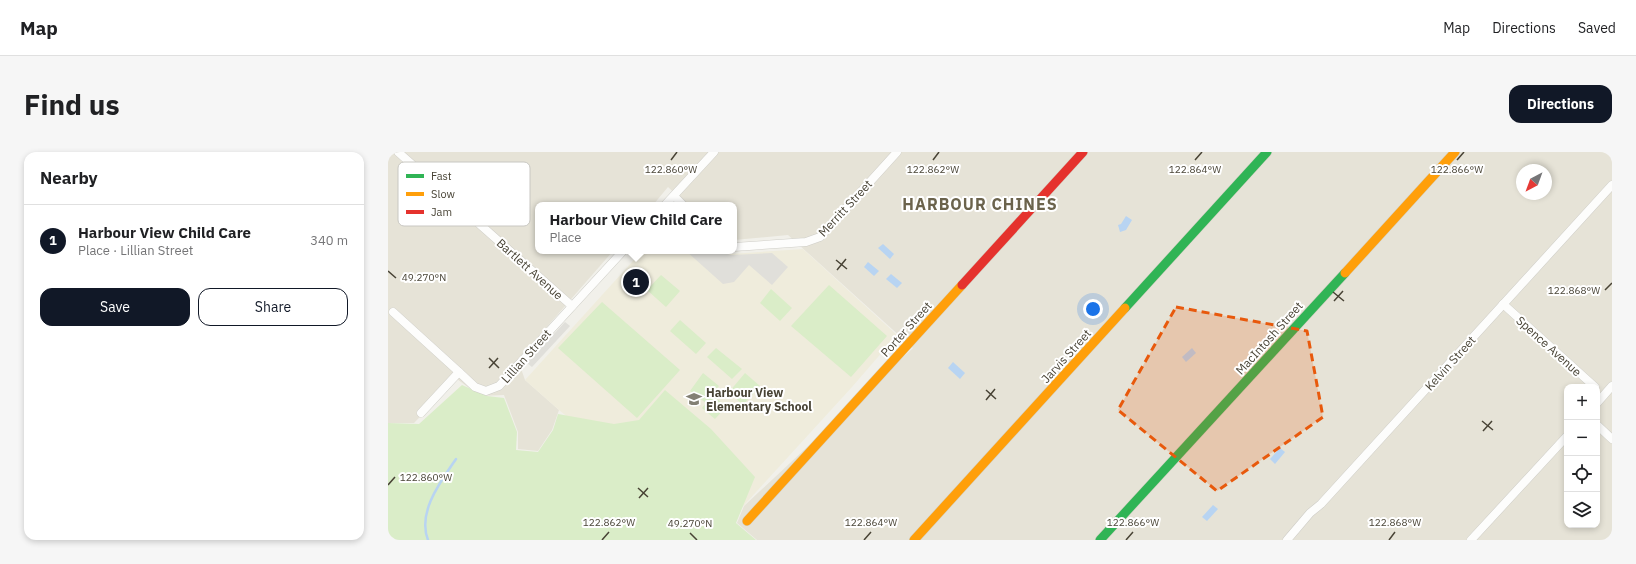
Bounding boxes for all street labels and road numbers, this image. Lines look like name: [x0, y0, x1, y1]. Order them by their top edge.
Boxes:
street label: Merritt Street: [815, 176, 875, 240]
street label: Bartlett Avenue: [494, 235, 567, 303]
street label: Porter Street: [877, 298, 935, 360]
street label: MacIntosh Street: [1232, 298, 1306, 378]
street label: Spence Avenue: [1513, 313, 1585, 380]
street label: Lillian Street: [498, 326, 554, 386]
street label: Jarvis Street: [1038, 326, 1094, 386]
street label: Kelvin Street: [1422, 333, 1478, 393]

